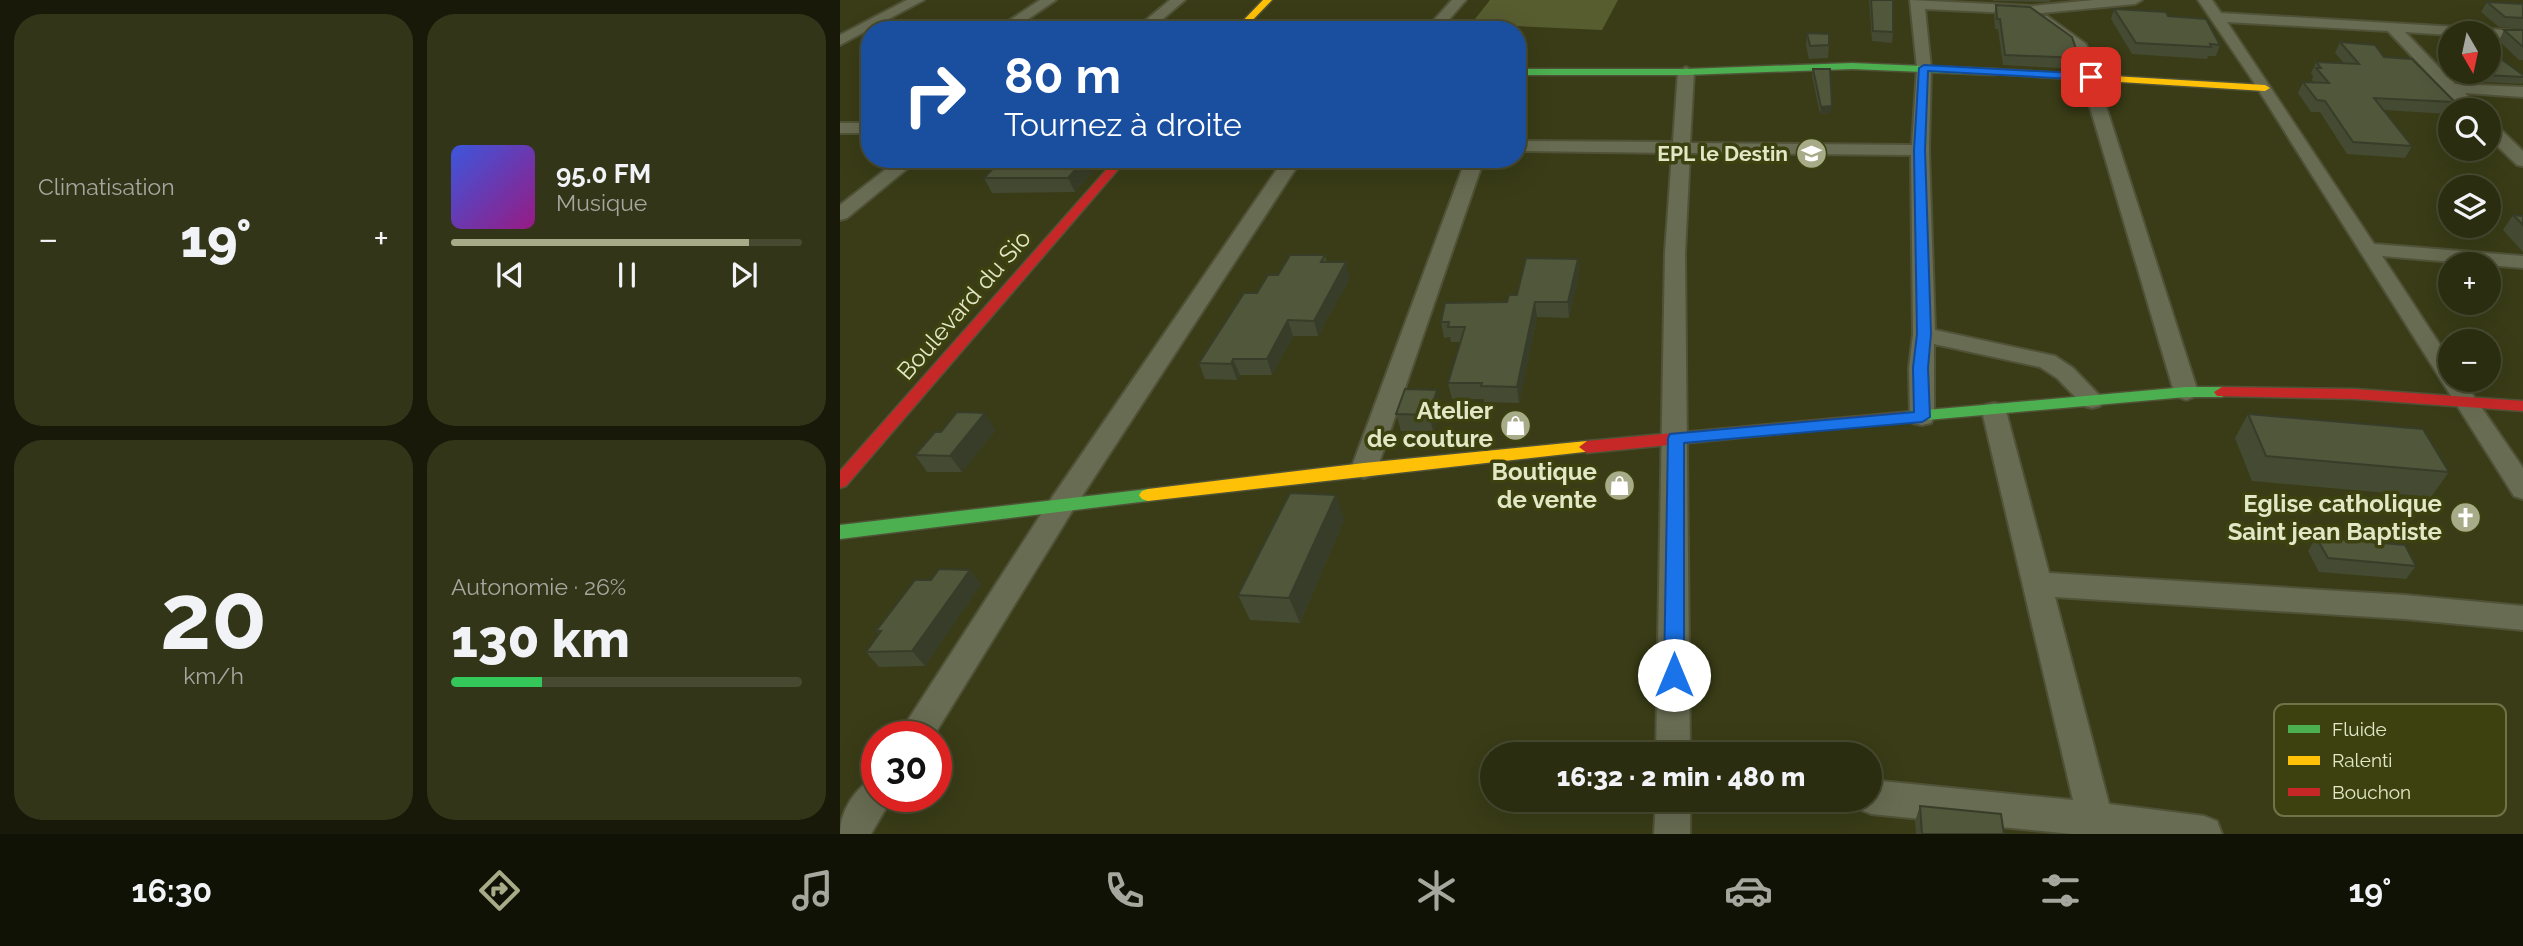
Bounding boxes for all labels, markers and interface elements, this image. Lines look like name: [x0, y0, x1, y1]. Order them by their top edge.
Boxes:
north arrow: [2438, 21, 2501, 84]
map controls: [2438, 21, 2501, 392]
text: 80 m: [1004, 47, 1121, 104]
pin: [2061, 47, 2121, 107]
icon: right: [889, 49, 980, 140]
icon: arrive: [2072, 58, 2110, 96]
button: search: [2438, 98, 2501, 161]
text: Tournez à droite: [1004, 106, 1242, 143]
school or university icon: EPL le Destin: [1794, 137, 1828, 171]
place label: EPL le Destin: [1657, 141, 1788, 166]
text: 95.0 FM: [556, 159, 651, 189]
text: Climatisation: [38, 173, 175, 200]
button: layers: [2438, 175, 2501, 238]
text: Musique: [556, 189, 647, 216]
text: 19°: [180, 208, 252, 269]
text: −: [38, 216, 58, 261]
text: +: [373, 216, 389, 261]
street label: Boulevard du Sio: [891, 224, 1037, 385]
button: +: [2438, 252, 2501, 315]
icon: previous: [491, 256, 529, 294]
icon: pause: [608, 256, 646, 294]
icon: next: [725, 256, 763, 294]
button: −: [2438, 329, 2501, 392]
place label: Atelier de couture: [1367, 396, 1493, 453]
shop icon: Atelier de couture: [1499, 408, 1533, 442]
place label: Boutique de vente: [1492, 457, 1597, 514]
shop icon: Boutique de vente: [1603, 469, 1637, 503]
place label: Eglise catholique Saint jean Baptiste: [2228, 489, 2442, 546]
church icon: Eglise catholique Saint jean Baptiste: [2448, 501, 2482, 535]
text: 20: [160, 563, 267, 670]
text: Autonomie · 26%: [451, 573, 626, 600]
text: 130 km: [451, 608, 630, 669]
position arrow: [1637, 638, 1711, 712]
text: km/h: [183, 662, 244, 689]
legend: [2274, 704, 2506, 816]
text: Fluide: [2332, 718, 2387, 740]
speed limit sign: 30: [861, 721, 952, 812]
text: Ralenti: [2332, 749, 2392, 771]
text: 16:32 · 2 min · 480 m: [1557, 762, 1805, 792]
text: Bouchon: [2332, 781, 2411, 803]
icon: directions: [475, 866, 524, 915]
icon: music: [788, 866, 837, 915]
icon: phone: [1100, 866, 1149, 915]
icon: climate: [1412, 866, 1461, 915]
icon: car: [1724, 866, 1773, 915]
icon: filters: [2036, 866, 2085, 915]
text: 16:30: [132, 872, 212, 909]
text: 19°: [2348, 872, 2391, 909]

